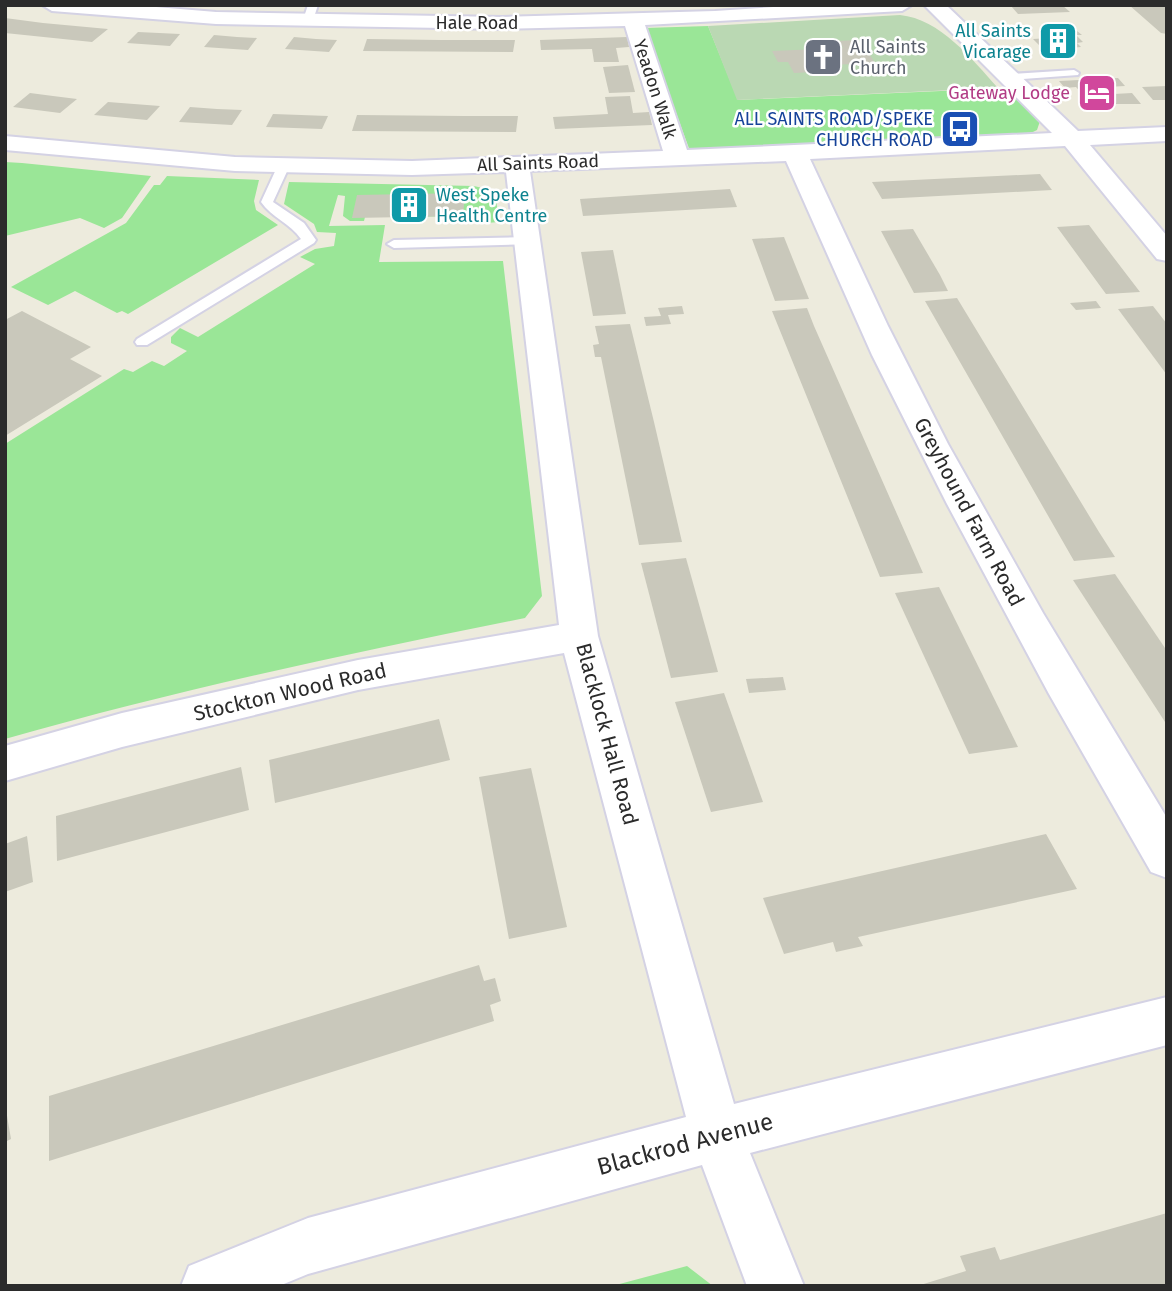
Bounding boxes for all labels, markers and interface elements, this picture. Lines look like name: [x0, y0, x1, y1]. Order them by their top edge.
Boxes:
street label: Hale Road: [435, 12, 519, 34]
place label: All Saints Vicarage: [955, 20, 1031, 63]
building icon: All Saints Vicarage: [1037, 20, 1079, 62]
street label: Yeadon Walk: [629, 36, 682, 142]
church icon: All Saints Church: [802, 36, 844, 78]
place label: All Saints Church: [850, 36, 926, 79]
hotel icon: Gateway Lodge: [1076, 72, 1118, 114]
place label: Gateway Lodge: [948, 82, 1070, 104]
place label: ALL SAINTS ROAD/SPEKE CHURCH ROAD: [734, 108, 933, 151]
bus stop icon: ALL SAINTS ROAD/SPEKE CHURCH ROAD: [939, 108, 981, 150]
street label: All Saints Road: [477, 150, 599, 176]
building icon: West Speke Health Centre: [388, 184, 430, 226]
place label: West Speke Health Centre: [436, 184, 547, 227]
street label: Greyhound Farm Road: [908, 413, 1030, 611]
street label: Blacklock Hall Road: [570, 640, 644, 828]
street label: Stockton Wood Road: [191, 657, 389, 727]
street label: Blackrod Avenue: [594, 1107, 776, 1181]

